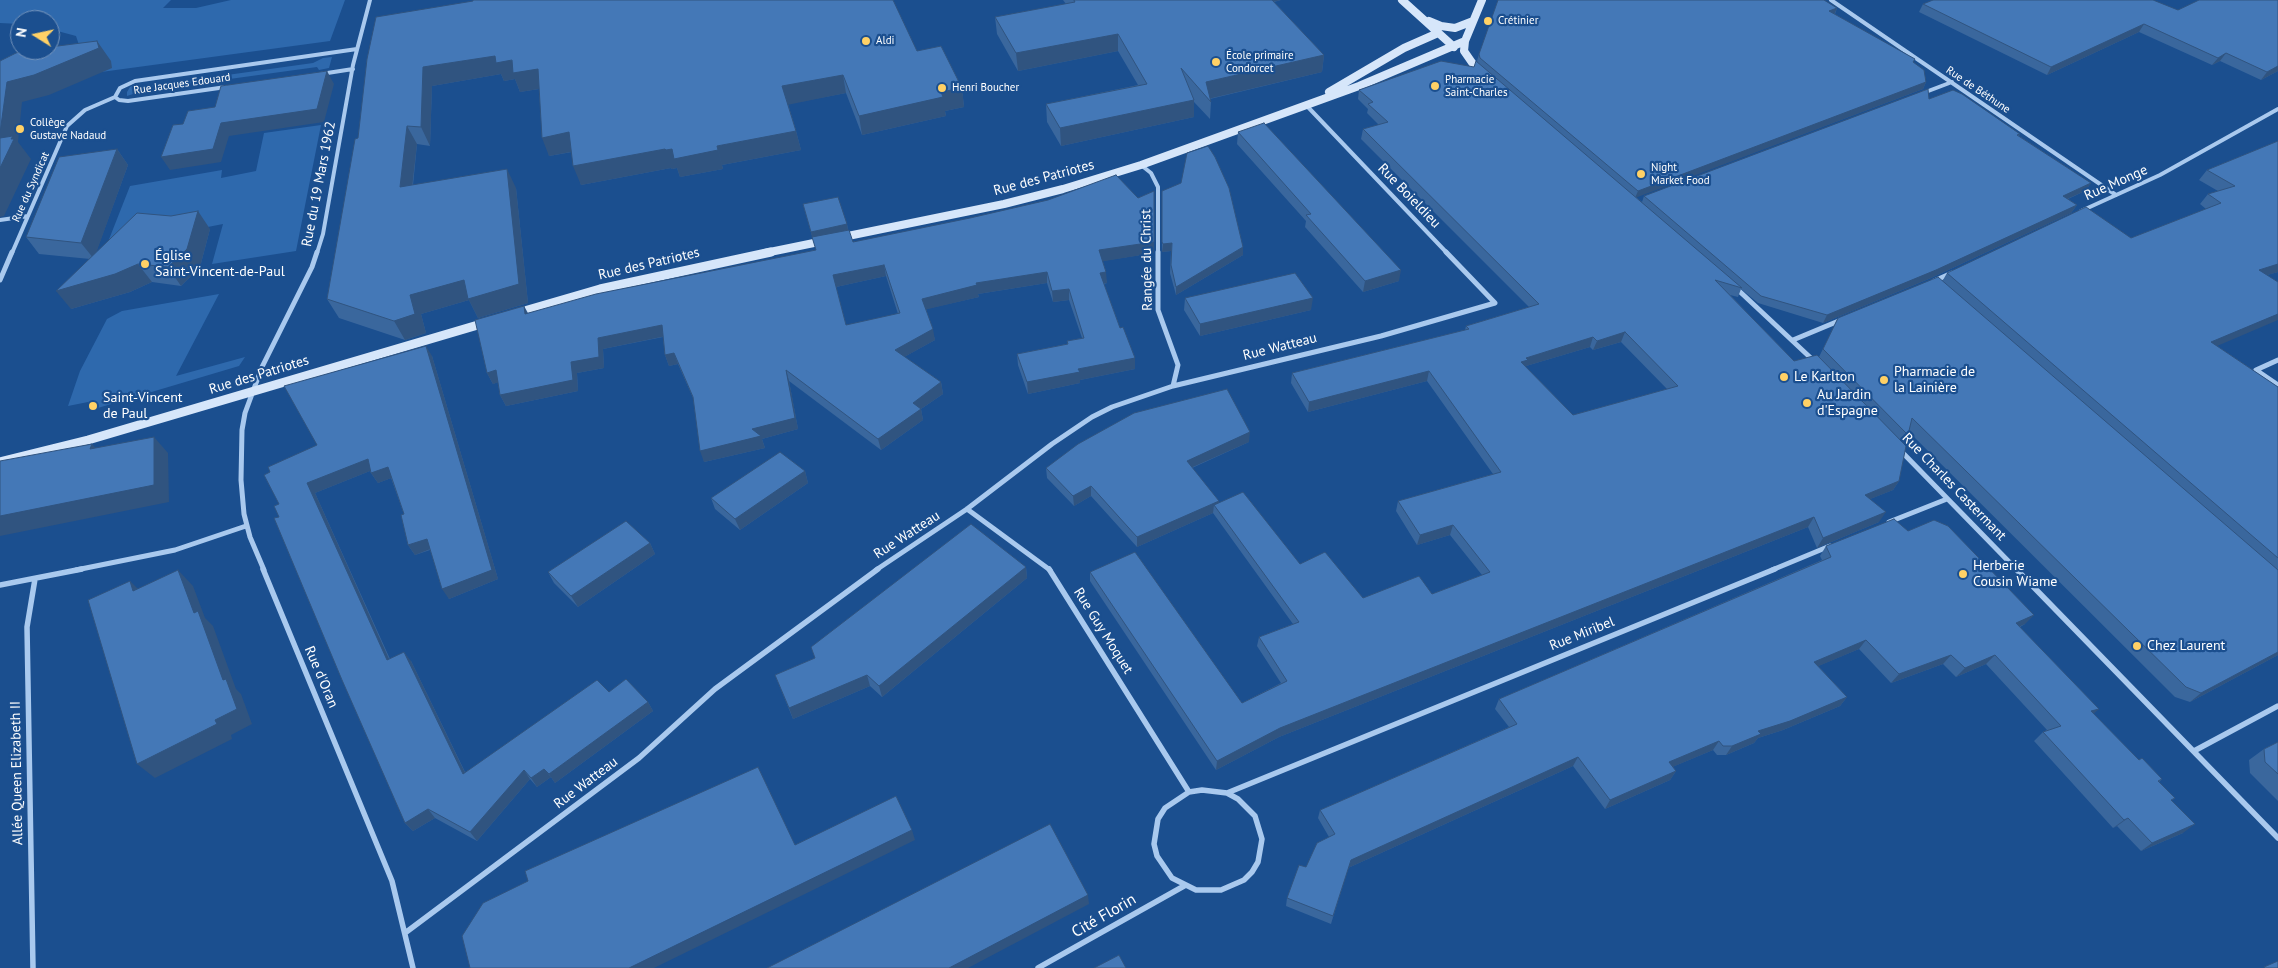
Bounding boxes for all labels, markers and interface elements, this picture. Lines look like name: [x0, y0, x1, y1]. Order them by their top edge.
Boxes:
north arrow: [10, 10, 60, 60]
place label: Crétinier: [1498, 14, 1538, 28]
marker: Crétinier: [1482, 15, 1494, 27]
text: N: [12, 26, 31, 39]
place label: Aldi: [876, 34, 895, 48]
marker: Aldi: [860, 35, 872, 47]
place label: École primaire Condorcet: [1226, 49, 1294, 75]
marker: École primaire Condorcet: [1210, 56, 1222, 68]
street label: Rue de Béthune: [1943, 64, 2013, 116]
street label: Rue Jacques Edouard: [133, 71, 231, 97]
place label: Pharmacie Saint-Charles: [1445, 73, 1508, 99]
marker: Pharmacie Saint-Charles: [1429, 80, 1441, 92]
place label: Henri Boucher: [952, 81, 1019, 95]
marker: Henri Boucher: [936, 82, 948, 94]
place label: Collège Gustave Nadaud: [30, 116, 106, 142]
street label: Rue du 19 Mars 1962: [299, 120, 339, 248]
marker: Collège Gustave Nadaud: [14, 123, 26, 135]
street label: Rue du Syndicat: [10, 150, 52, 224]
street label: Rue des Patriotes: [992, 156, 1096, 200]
street label: Rue Boieldieu: [1374, 160, 1444, 232]
place label: Night Market Food: [1651, 161, 1710, 187]
street label: Rue Monge: [2082, 162, 2150, 204]
marker: Night Market Food: [1635, 168, 1647, 180]
street label: Rangée du Christ: [1138, 209, 1156, 311]
street label: Rue des Patriotes: [597, 244, 701, 284]
place label: Église Saint-Vincent-de-Paul: [155, 248, 285, 280]
marker: Église Saint-Vincent-de-Paul: [139, 258, 151, 270]
street label: Rue Watteau: [1241, 330, 1319, 364]
street label: Rue des Patriotes: [207, 352, 311, 398]
place label: Pharmacie de la Lainière: [1894, 364, 1975, 397]
place label: Le Karlton: [1794, 369, 1855, 385]
marker: Le Karlton: [1778, 371, 1790, 383]
marker: Pharmacie de la Lainière: [1878, 374, 1890, 386]
place label: Au Jardin d'Espagne: [1817, 387, 1878, 420]
place label: Saint-Vincent de Paul: [103, 390, 183, 422]
marker: Au Jardin d'Espagne: [1801, 397, 1813, 409]
marker: Saint-Vincent de Paul: [87, 400, 99, 412]
street label: Rue Charles Castermant: [1898, 430, 2010, 544]
street label: Rue Watteau: [871, 507, 943, 563]
place label: Herberie Cousin Wiame: [1973, 558, 2057, 590]
marker: Herberie Cousin Wiame: [1957, 568, 1969, 580]
street label: Rue Guy Moquet: [1070, 585, 1136, 677]
street label: Rue Miribel: [1547, 613, 1617, 655]
place label: Chez Laurent: [2147, 638, 2225, 654]
marker: Chez Laurent: [2131, 640, 2143, 652]
street label: Rue d'Oran: [300, 644, 342, 710]
street label: Allée Queen Elizabeth II: [7, 701, 27, 845]
street label: Rue Watteau: [551, 754, 621, 812]
street label: Cité Florin: [1068, 890, 1140, 942]

